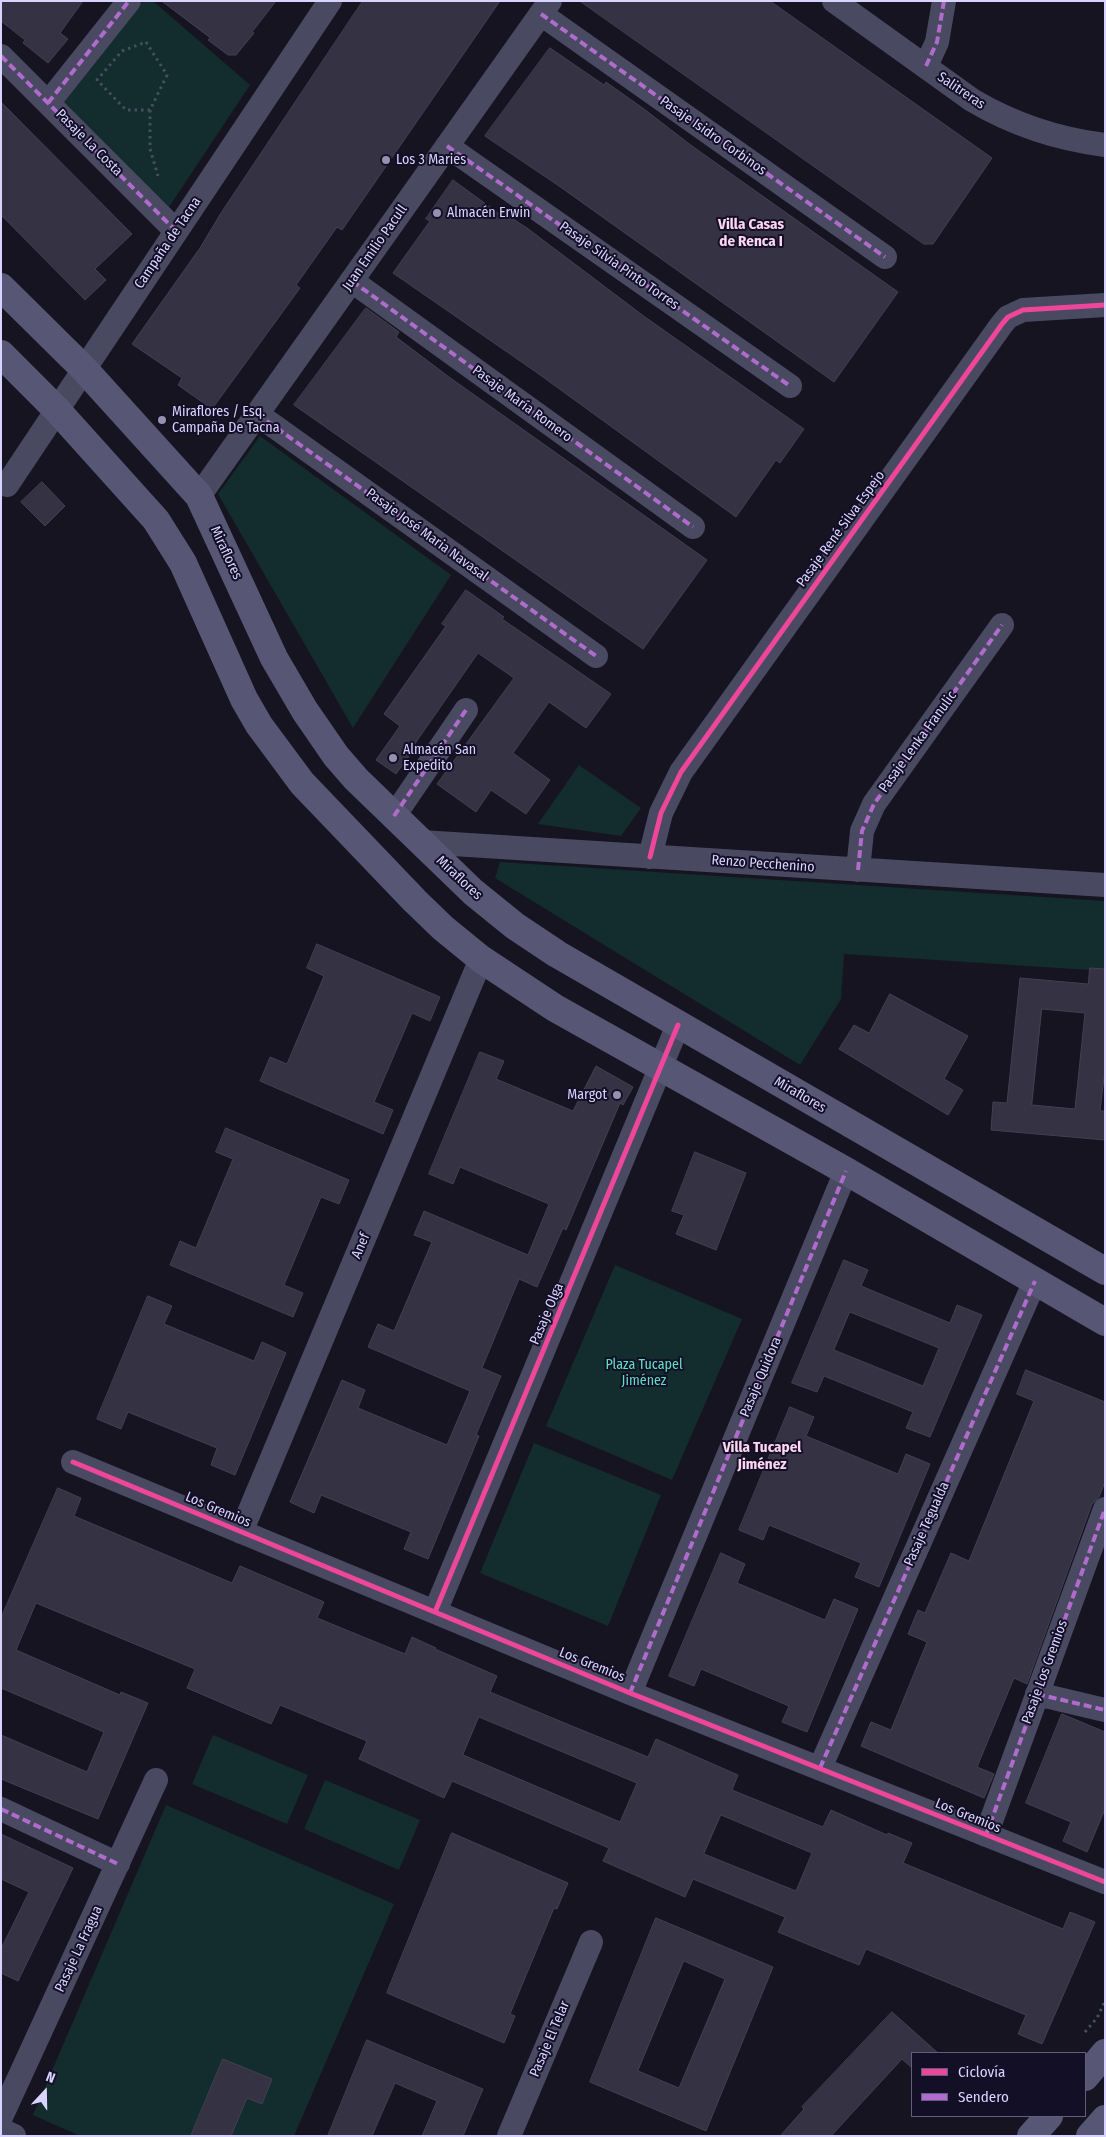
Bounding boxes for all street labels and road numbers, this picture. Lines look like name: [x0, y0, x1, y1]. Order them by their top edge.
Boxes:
street label: Salitreras: [934, 69, 988, 113]
street label: Pasaje Isidro Corbinos: [656, 93, 770, 179]
street label: Pasaje La Costa: [52, 106, 126, 180]
street label: Campaña de Tacna: [131, 194, 205, 292]
street label: Juan Emilio Pacull: [339, 202, 411, 294]
street label: Pasaje Silvia Pinto Torres: [556, 218, 682, 314]
street label: Pasaje María Romero: [469, 362, 575, 446]
street label: Pasaje René Silva Espejo: [793, 468, 889, 590]
street label: Pasaje José Maria Navasal: [363, 485, 491, 585]
street label: Miraflores: [206, 524, 246, 582]
street label: Pasaje Lenka Franulic: [876, 688, 960, 796]
street label: Miraflores: [432, 852, 486, 904]
street label: Renzo Pecchenino: [711, 852, 815, 876]
street label: Miraflores: [771, 1073, 829, 1117]
street label: Anef: [348, 1231, 374, 1261]
street label: Pasaje Olga: [527, 1281, 567, 1347]
street label: Pasaje Quidora: [737, 1334, 785, 1420]
street label: Pasaje Tegualda: [901, 1479, 953, 1569]
street label: Los Gremios: [183, 1489, 253, 1531]
street label: Pasaje Los Gremios: [1018, 1618, 1072, 1726]
street label: Los Gremios: [557, 1644, 627, 1686]
street label: Los Gremios: [933, 1795, 1003, 1837]
street label: Pasaje La Fragua: [52, 1903, 106, 1995]
street label: Pasaje El Telar: [526, 1998, 574, 2080]

